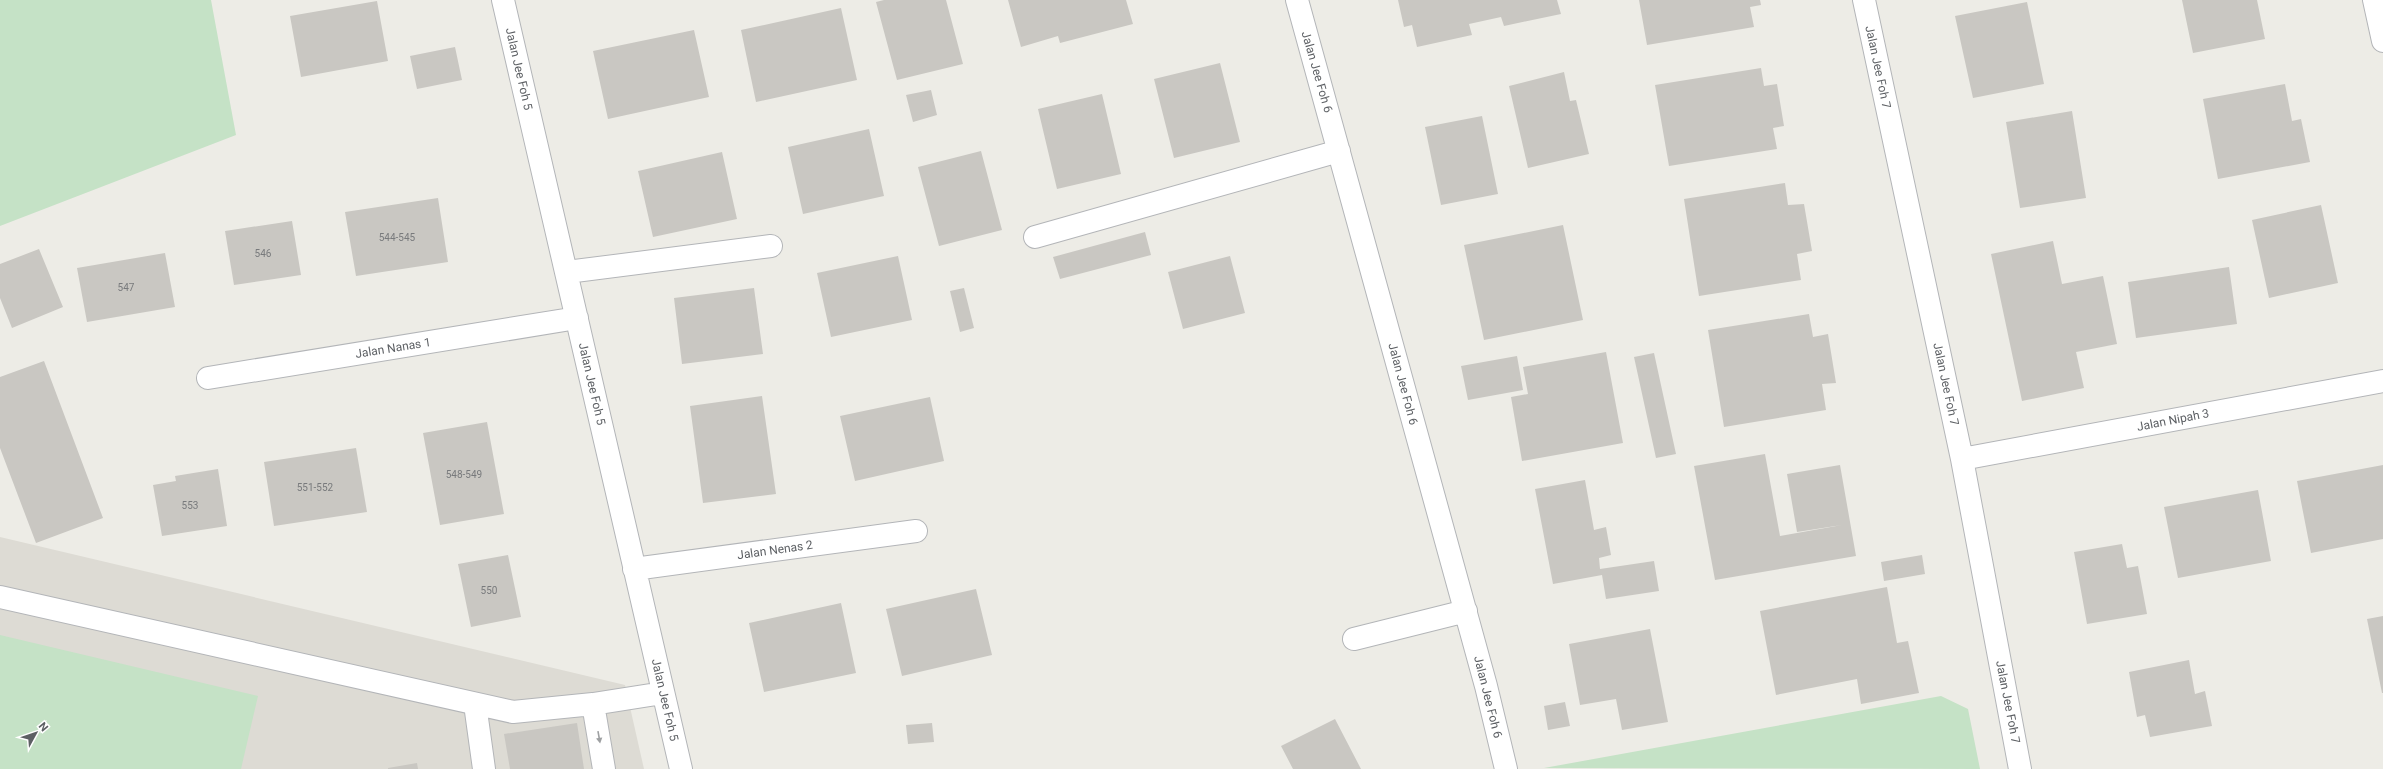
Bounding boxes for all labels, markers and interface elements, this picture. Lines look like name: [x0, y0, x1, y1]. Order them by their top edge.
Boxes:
street label: Jalan Jee Foh 7: [1862, 24, 1894, 110]
street label: Jalan Jee Foh 5: [503, 26, 535, 112]
street label: Jalan Jee Foh 6: [1299, 30, 1335, 115]
house number: 544-545: [379, 232, 416, 243]
house number: 546: [255, 248, 272, 259]
house number: 547: [118, 282, 135, 293]
street label: Jalan Nanas 1: [354, 335, 432, 361]
street label: Jalan Jee Foh 5: [576, 341, 608, 427]
street label: Jalan Jee Foh 7: [1930, 341, 1962, 427]
street label: Jalan Jee Foh 6: [1385, 342, 1421, 427]
street label: Jalan Nipah 3: [2136, 406, 2210, 434]
house number: 548-549: [446, 469, 482, 480]
house number: 551-552: [297, 482, 334, 493]
house number: 553: [182, 500, 198, 511]
street label: Jalan Nenas 2: [736, 538, 814, 562]
house number: 550: [481, 585, 498, 596]
street label: Jalan Jee Foh 6: [1471, 654, 1505, 740]
street label: Jalan Jee Foh 5: [649, 657, 681, 743]
street label: Jalan Jee Foh 7: [1993, 659, 2023, 745]
north arrow: [16, 713, 56, 753]
text: N: [36, 720, 51, 734]
one-way arrow: [596, 731, 602, 743]

